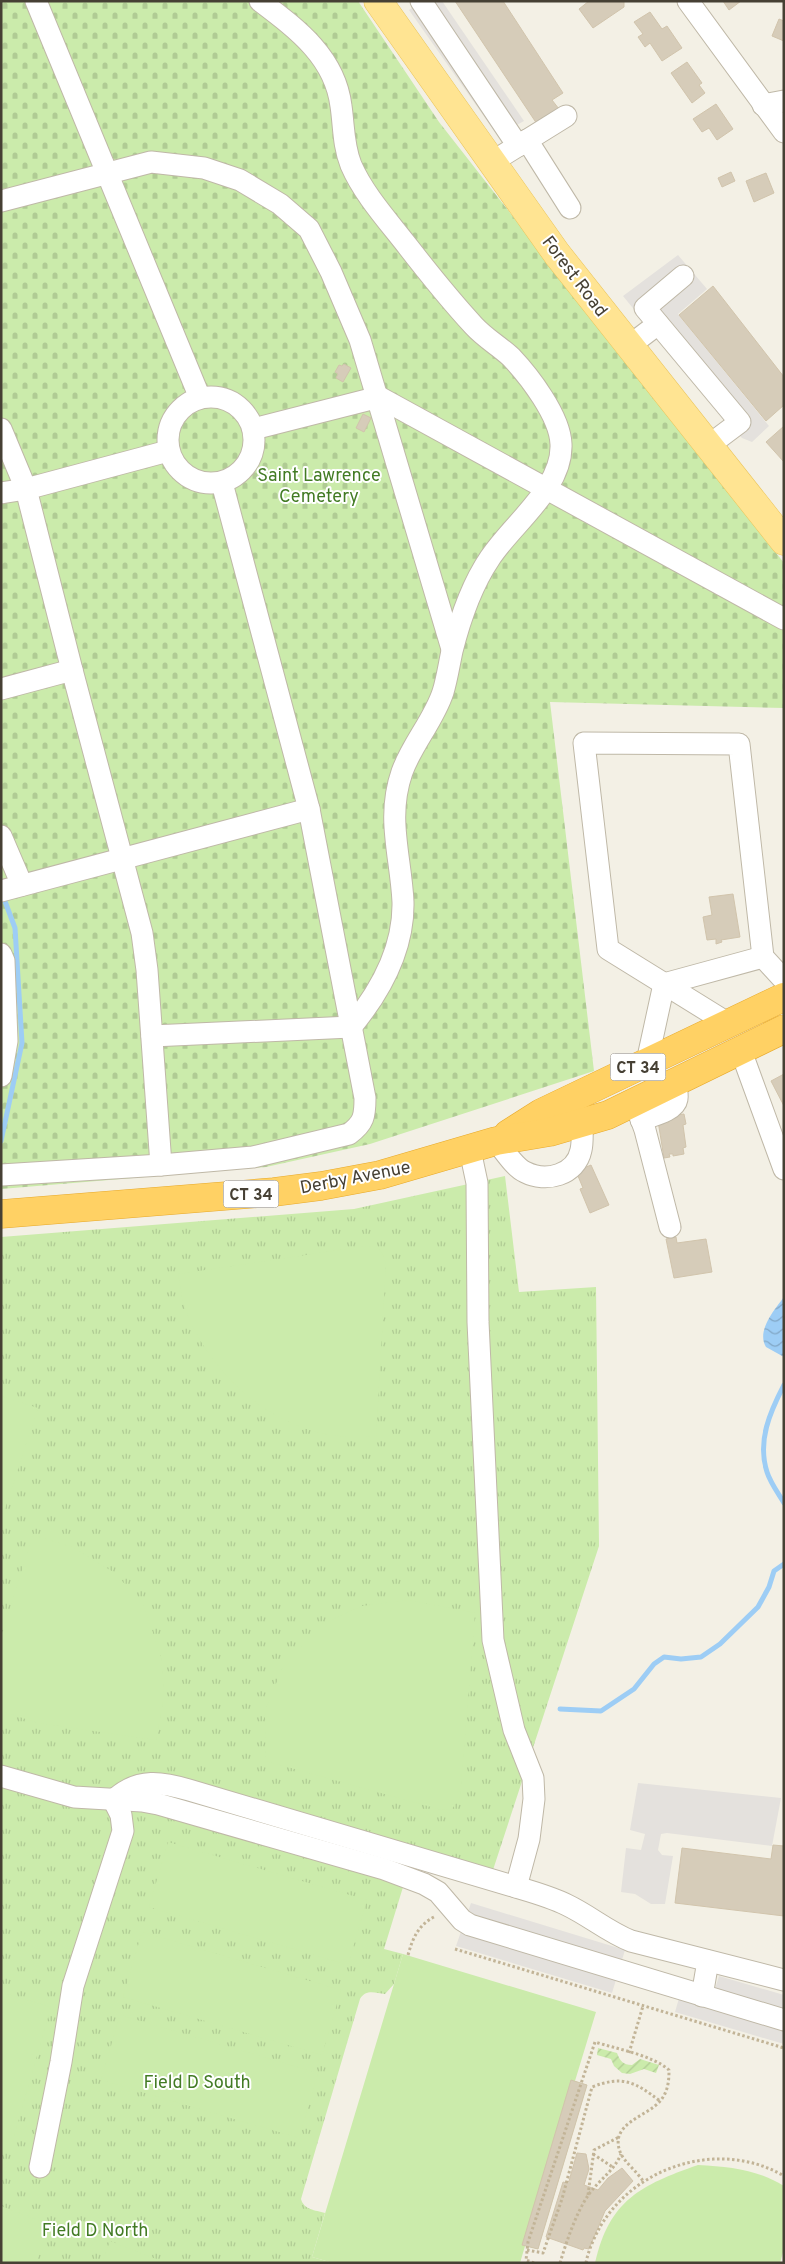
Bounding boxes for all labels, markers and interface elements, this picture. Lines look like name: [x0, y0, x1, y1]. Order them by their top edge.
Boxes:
street label: Forest Road: [536, 232, 612, 322]
park label: Saint Lawrence Cemetery: [257, 465, 381, 509]
road number: CT 34: [610, 1054, 666, 1080]
street label: Derby Avenue: [298, 1156, 413, 1200]
road number: CT 34: [224, 1180, 278, 1208]
park label: Field D South: [143, 2072, 251, 2095]
park label: Field D North: [42, 2220, 148, 2243]

